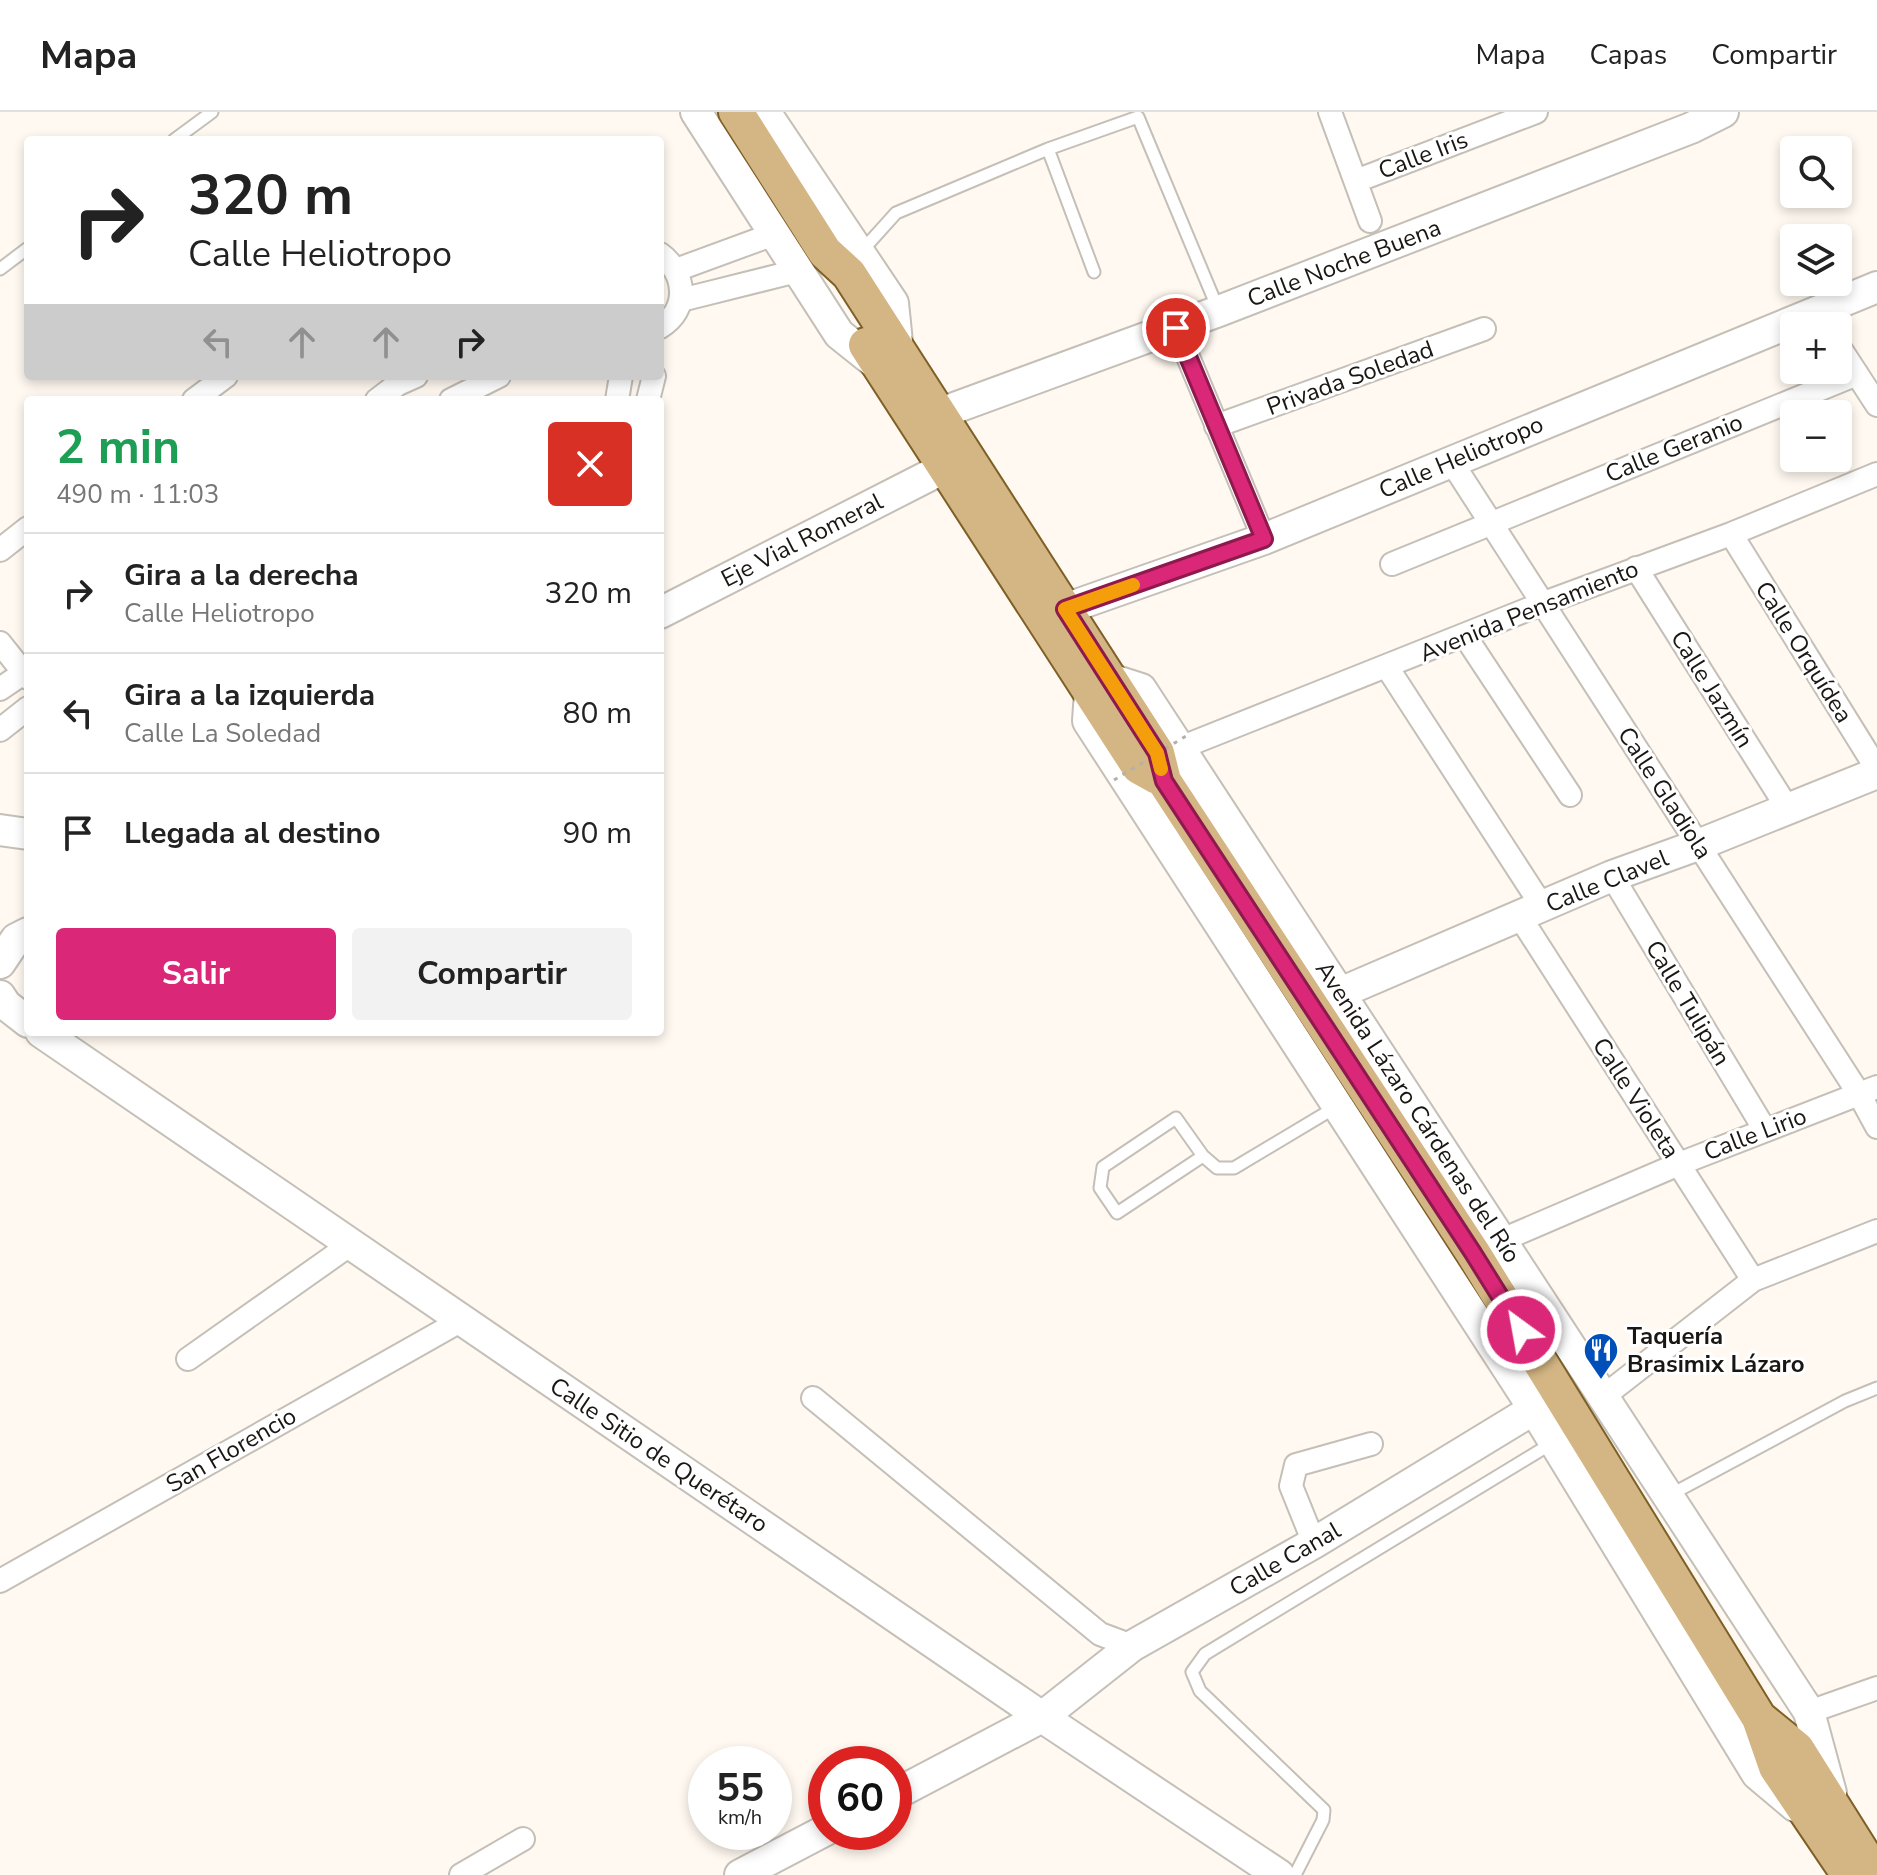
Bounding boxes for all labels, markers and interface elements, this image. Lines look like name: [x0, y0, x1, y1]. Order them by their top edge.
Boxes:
text: Mapa: [40, 30, 137, 81]
text: Mapa: [1476, 36, 1545, 74]
text: Capas: [1589, 36, 1667, 74]
text: Compartir: [1711, 36, 1837, 74]
street label: Calle Iris: [1374, 123, 1472, 187]
map controls: [1780, 136, 1852, 472]
button: search: [1780, 136, 1852, 208]
text: 320 m: [188, 157, 353, 234]
icon: right: [56, 168, 160, 272]
street label: Calle Noche Buena: [1243, 211, 1445, 315]
button: layers: [1780, 224, 1852, 296]
text: Calle Heliotropo: [188, 230, 452, 279]
pin: [1142, 294, 1210, 362]
icon: arrive: [1154, 306, 1198, 350]
button: +: [1780, 312, 1852, 384]
icon: left: [196, 320, 240, 364]
icon: ahead: [280, 320, 324, 364]
icon: ahead: [364, 320, 408, 364]
icon: right: [448, 320, 492, 364]
street label: Privada Soledad: [1262, 333, 1438, 423]
button: −: [1780, 400, 1852, 472]
street label: Calle Geranio: [1601, 406, 1747, 490]
street label: Calle Heliotropo: [1374, 408, 1548, 506]
text: 2 min: [56, 414, 180, 480]
button: close: [548, 422, 632, 506]
text: 490 m · 11:03: [56, 477, 219, 512]
street label: Eje Vial Romeral: [716, 485, 888, 595]
street label: Avenida Pensamiento: [1415, 552, 1643, 670]
text: Gira a la derecha: [124, 555, 359, 596]
icon: right: [56, 571, 100, 615]
text: 320 m: [545, 573, 632, 614]
street label: Calle Orquídea: [1748, 575, 1860, 729]
text: Calle Heliotropo: [124, 596, 315, 631]
street label: Calle Jazmín: [1663, 624, 1761, 754]
text: Gira a la izquierda: [124, 675, 375, 716]
icon: left: [56, 691, 100, 735]
text: 80 m: [563, 693, 632, 734]
text: Calle La Soledad: [124, 716, 321, 751]
street label: Calle Gladiola: [1610, 721, 1720, 865]
icon: arrive: [56, 811, 100, 855]
text: Llegada al destino: [124, 813, 380, 854]
text: 90 m: [563, 813, 632, 854]
street label: Calle Clavel: [1541, 842, 1673, 920]
button: Salir: [56, 928, 336, 1020]
button: Compartir: [352, 928, 632, 1020]
street label: Calle Tulipán: [1638, 934, 1738, 1072]
street label: Avenida Lázaro Cárdenas del Río: [1308, 955, 1528, 1269]
street label: Calle Violeta: [1585, 1031, 1687, 1165]
street label: Calle Lirio: [1699, 1100, 1811, 1168]
position arrow: [1479, 1288, 1563, 1372]
place label: Taquería Brasimix Lázaro: [1627, 1320, 1805, 1380]
restaurant icon: Taquería Brasimix Lázaro: [1582, 1331, 1620, 1381]
street label: Calle Sitio de Querétaro: [544, 1370, 774, 1540]
street label: San Florencio: [160, 1400, 302, 1500]
street label: Calle Canal: [1224, 1514, 1346, 1604]
speed limit sign: 60: [808, 1746, 912, 1850]
text: 55: [716, 1761, 764, 1815]
text: km/h: [718, 1804, 762, 1831]

